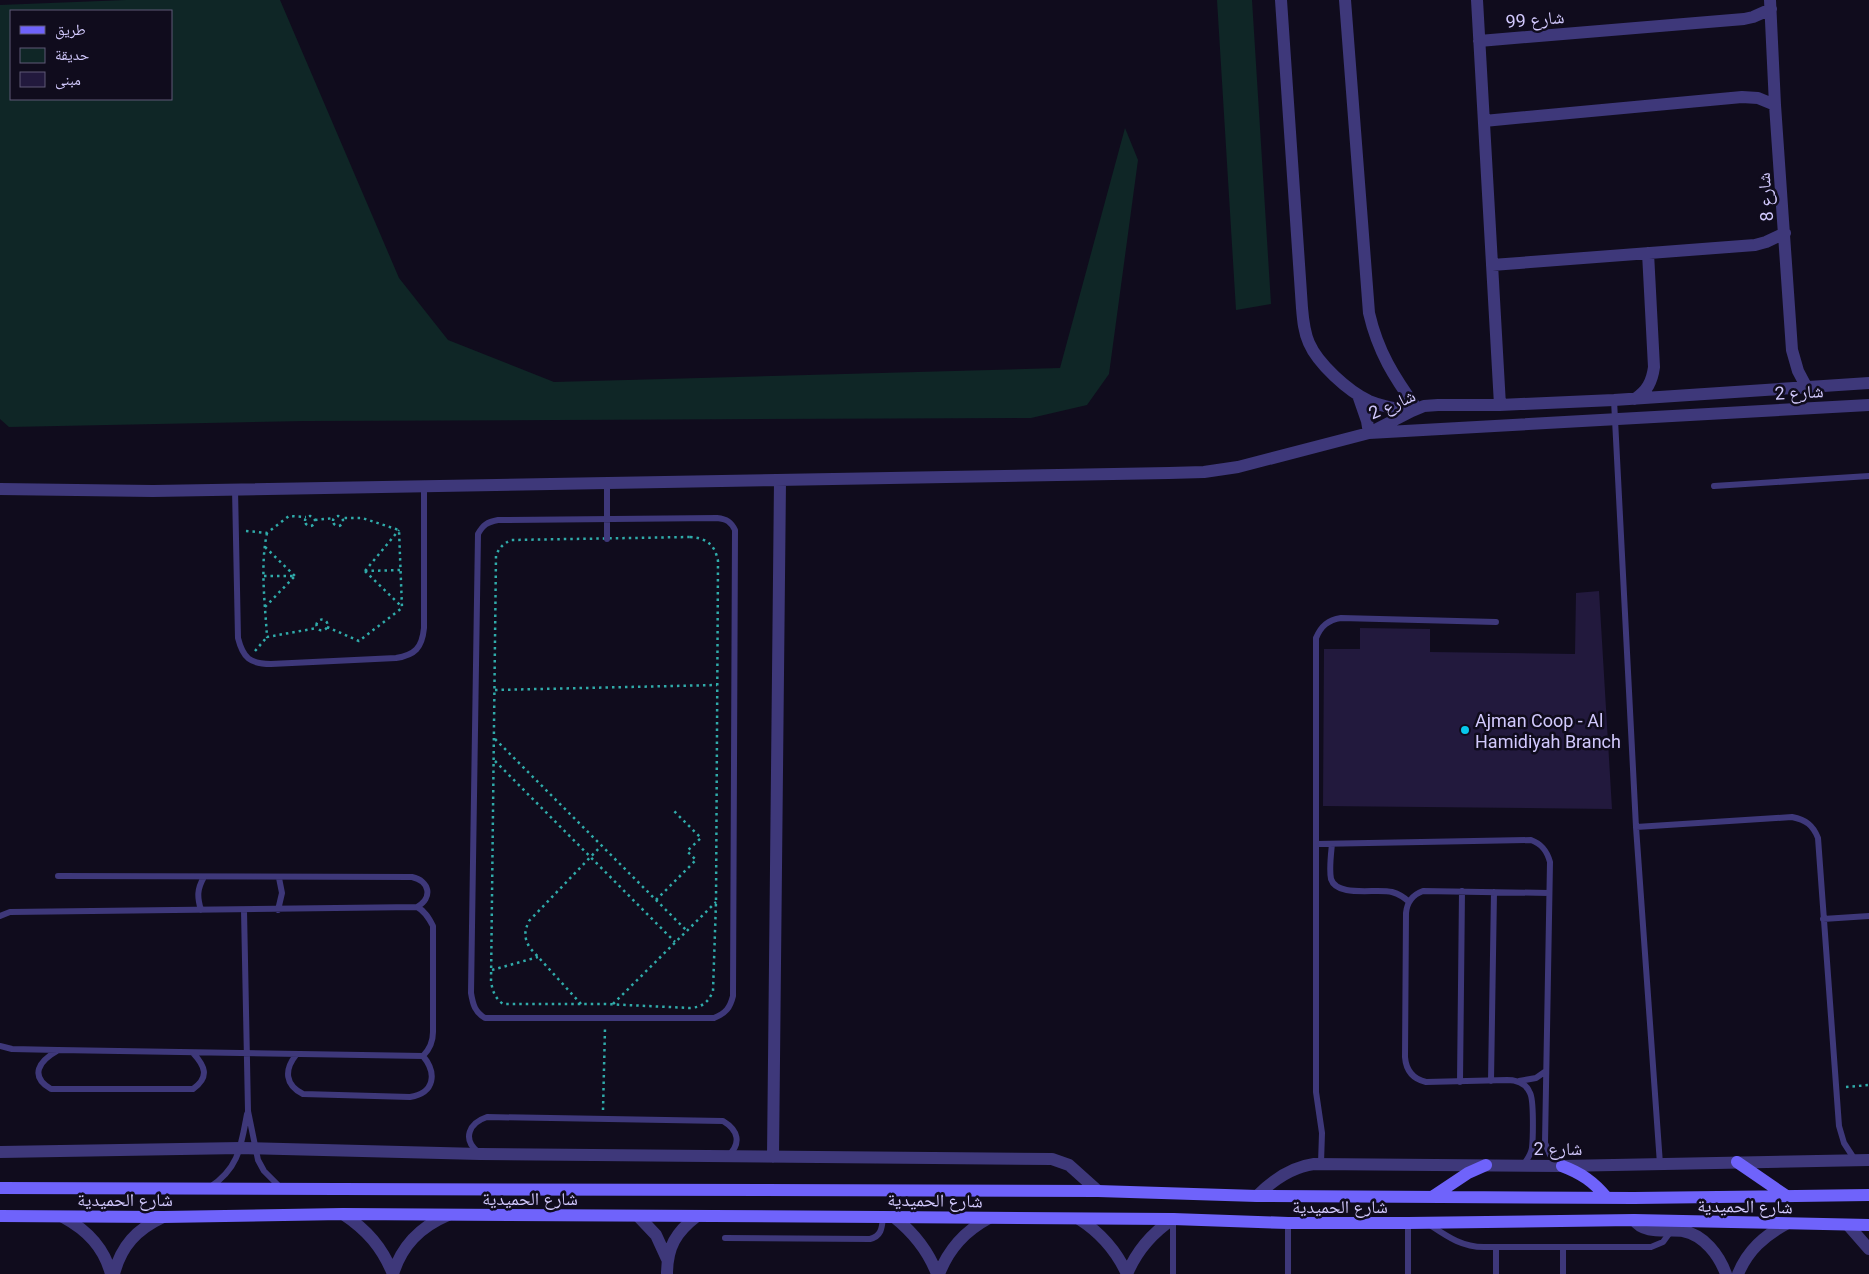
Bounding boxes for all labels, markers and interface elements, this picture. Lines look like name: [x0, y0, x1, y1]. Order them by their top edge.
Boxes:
street label: شارع 99: [1505, 6, 1565, 33]
legend: [10, 10, 172, 100]
text: طريق: [55, 21, 86, 40]
text: حديقة: [55, 46, 90, 64]
text: مبنى: [55, 71, 81, 90]
street label: شارع 8: [1753, 172, 1778, 222]
street label: شارع 2: [1774, 380, 1824, 405]
street label: شارع 2: [1365, 384, 1419, 424]
place label: Ajman Coop - Al Hamidiyah Branch: [1475, 710, 1621, 752]
marker: Ajman Coop - Al Hamidiyah Branch: [1459, 724, 1471, 736]
street label: شارع 2: [1534, 1138, 1582, 1160]
street label: شارع الحميدية: [482, 1188, 578, 1210]
street label: شارع الحميدية: [77, 1189, 173, 1211]
street label: شارع الحميدية: [887, 1189, 983, 1212]
street label: شارع الحميدية: [1697, 1195, 1793, 1218]
street label: شارع الحميدية: [1292, 1196, 1388, 1218]

